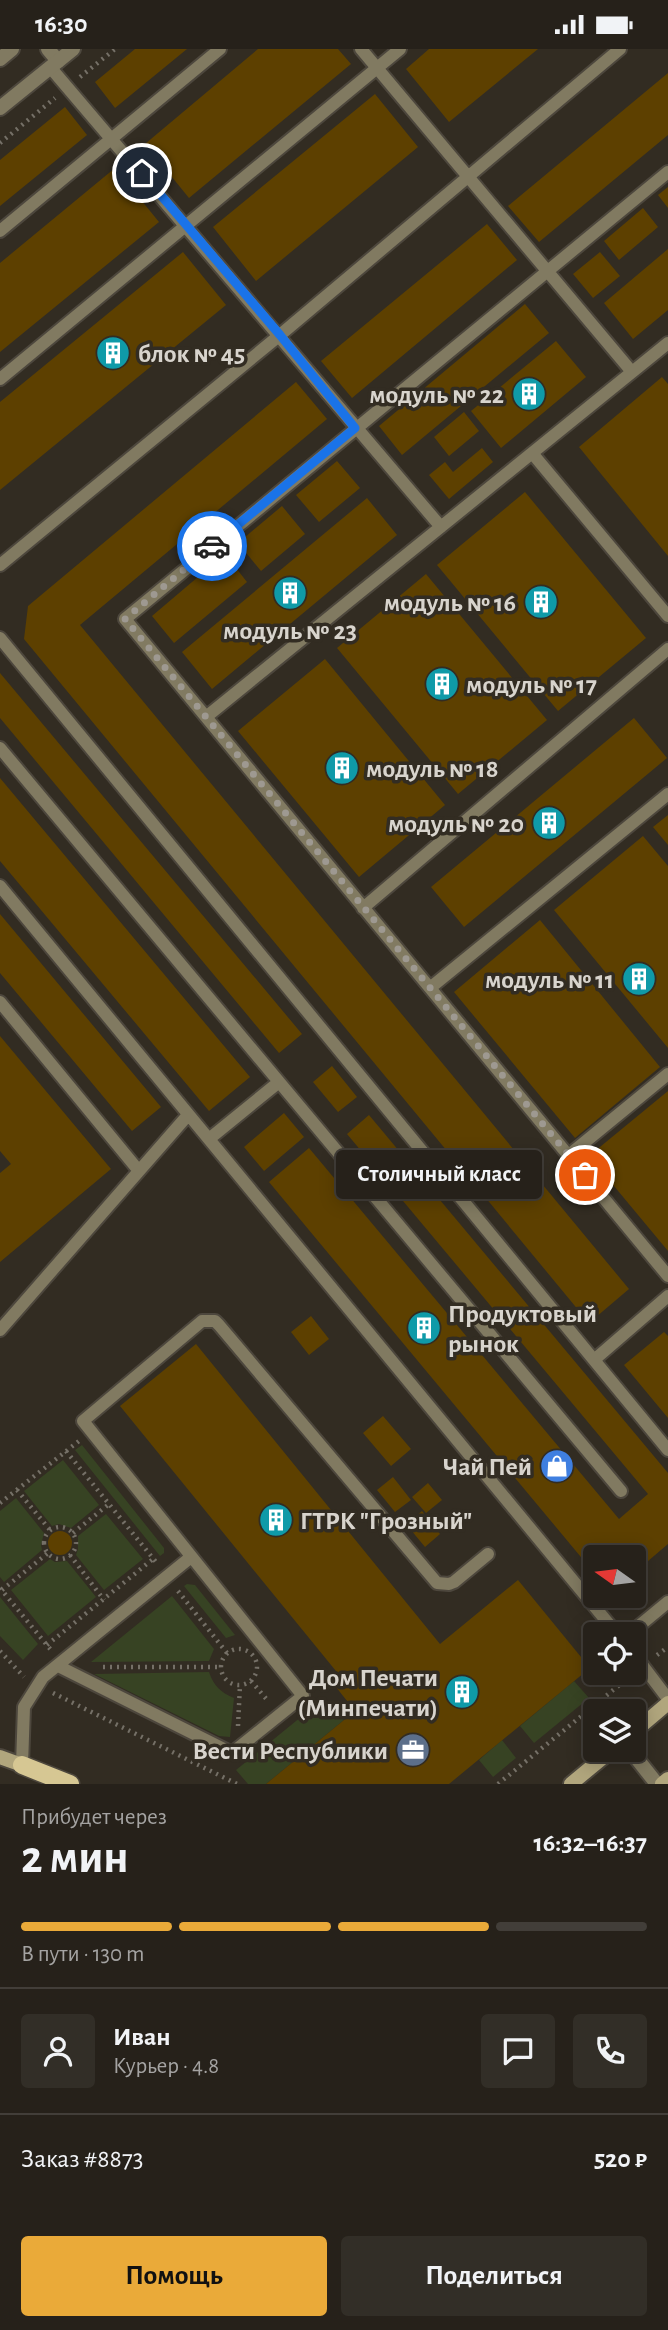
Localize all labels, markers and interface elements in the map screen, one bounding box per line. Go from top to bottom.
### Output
text: 16:30 [35,11,88,37]
pin [112,143,172,203]
icon: home [123,154,161,192]
building icon: блок № 45 [94,334,132,372]
place label: блок № 45 [138,341,245,367]
building icon: модуль № 22 [510,375,548,413]
place label: модуль № 22 [369,382,504,408]
courier [177,511,247,581]
icon: car [193,527,231,565]
building icon: модуль № 23 [271,574,309,612]
building icon: модуль № 16 [522,583,560,621]
place label: модуль № 16 [384,590,516,616]
place label: модуль № 23 [223,618,357,644]
building icon: модуль № 17 [423,665,461,703]
place label: модуль № 17 [466,672,597,698]
building icon: модуль № 18 [323,749,361,787]
place label: модуль № 18 [366,756,499,782]
building icon: модуль № 20 [530,804,568,842]
place label: модуль № 20 [388,811,524,837]
building icon: модуль № 11 [620,960,658,998]
place label: модуль № 11 [485,967,614,993]
pin [555,1145,615,1205]
callout: Столичный класс [336,1151,543,1199]
icon: bag [566,1156,604,1194]
text: Столичный класс [357,1163,521,1186]
place label: Продуктовый рынок [448,1301,597,1357]
building icon: Продуктовый рынок [405,1309,443,1347]
shop icon: Чай Пей [538,1447,576,1485]
place label: Чай Пей [443,1454,532,1480]
building icon: ГТРК "Грозный" [257,1501,295,1539]
place label: ГТРК "Грозный" [300,1508,472,1534]
north arrow [583,1545,646,1608]
map controls [583,1545,646,1762]
button: locate [583,1622,646,1685]
place label: Дом Печати (Минпечати) [297,1665,438,1721]
building icon: Дом Печати (Минпечати) [443,1673,481,1711]
button: layers [583,1699,646,1762]
office icon: Вести Республики [394,1731,432,1769]
place label: Вести Республики [193,1738,388,1764]
text: Прибудет через [21,1806,167,1829]
text: 16:32–16:37 [533,1830,647,1856]
text: 2 мин [21,1835,129,1881]
text: В пути · 130 m [21,1943,144,1966]
button: person [21,2014,95,2088]
button: chat [481,2014,555,2088]
button: phone [573,2014,647,2088]
text: Иван [113,2024,171,2050]
text: Курьер · 4.8 [113,2055,219,2078]
text: Заказ #8873 [21,2146,144,2172]
text: 520 ₽ [594,2146,647,2172]
button: Помощь [21,2236,327,2316]
button: Поделиться [341,2236,647,2316]

